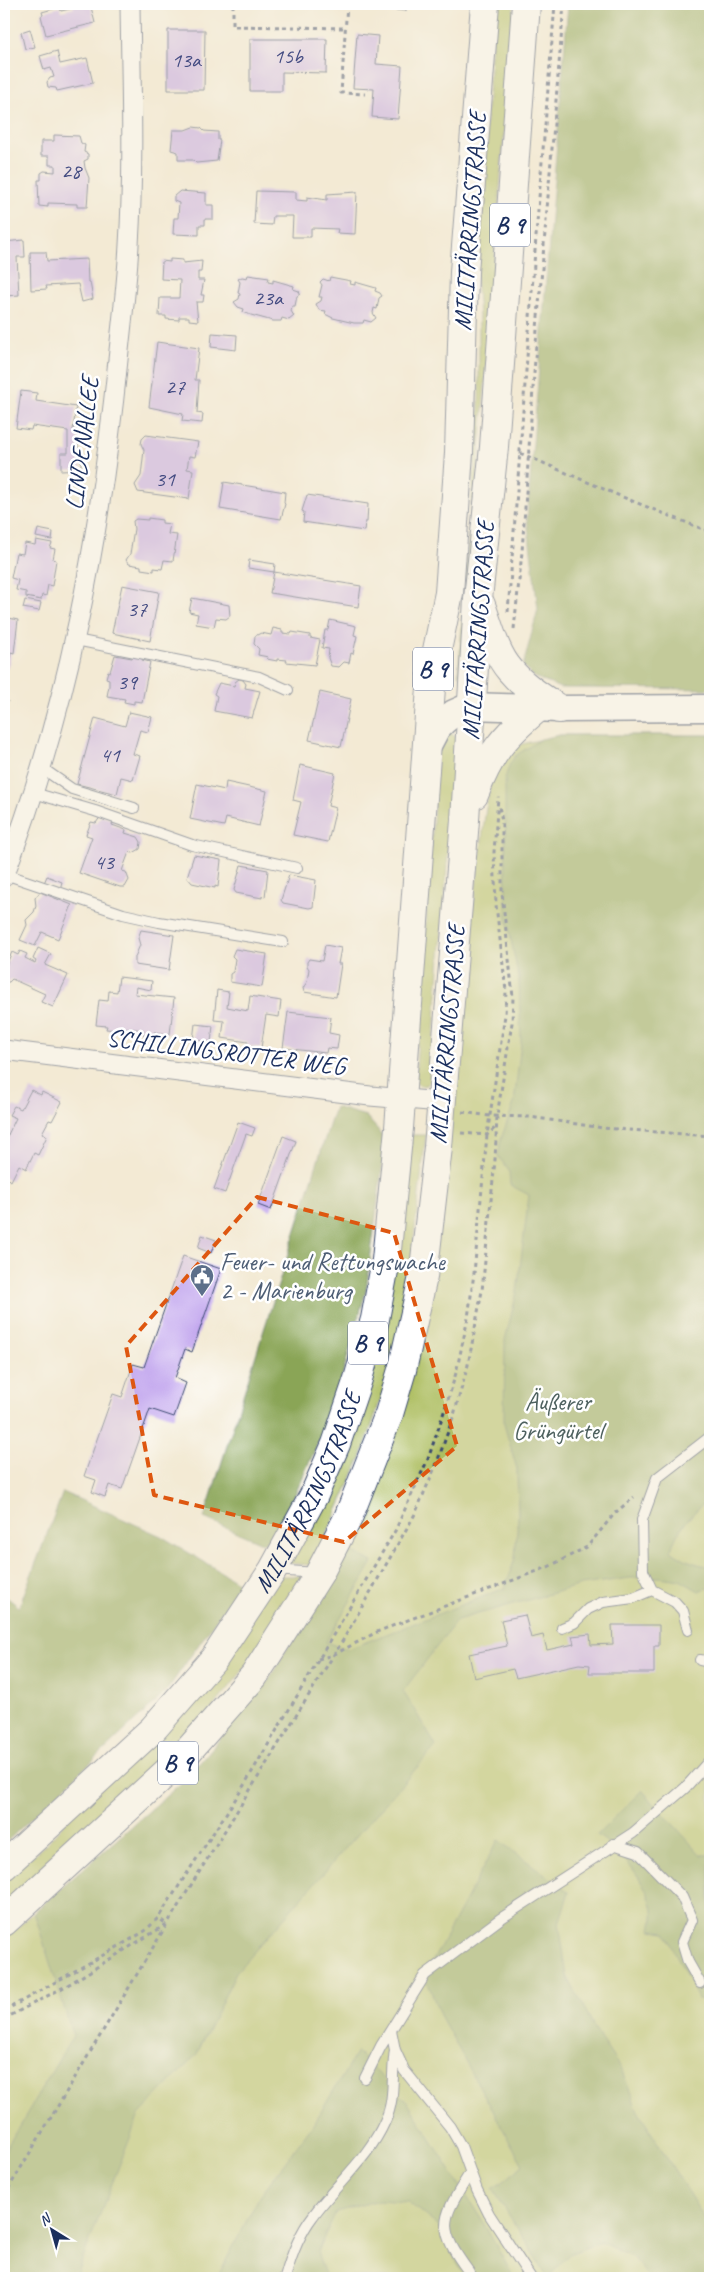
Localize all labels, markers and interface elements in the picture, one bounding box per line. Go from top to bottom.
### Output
house number: 15b [273,42,304,70]
house number: 13a [171,46,202,74]
street label: MILITÄRRINGSTRASSE [446,107,494,332]
house number: 28 [61,157,83,185]
road number: B 9 [490,204,530,246]
house number: 23a [253,284,284,312]
street label: LINDENALLEE [58,371,106,512]
house number: 27 [165,373,186,401]
house number: 31 [155,465,176,493]
street label: MILITÄRRINGSTRASSE [454,516,502,741]
house number: 37 [127,595,148,623]
road number: B 9 [413,648,453,691]
house number: 39 [117,668,139,696]
house number: 41 [100,741,121,769]
house number: 43 [94,848,116,876]
street label: MILITÄRRINGSTRASSE [421,920,473,1145]
street label: SCHILLINGSROTTER WEG [105,1021,350,1083]
place label: Feuer- und Rettungswache 2 - Marienburg [220,1246,447,1307]
public building icon: Feuer- und Rettungswache 2 - Marienburg [189,1263,215,1297]
road number: B 9 [348,1322,388,1365]
street label: MILITÄRRINGSTRASSE [246,1384,370,1599]
park label: Äußerer Grüngürtel [513,1386,607,1447]
road number: B 9 [158,1742,198,1785]
north arrow [28,2204,78,2254]
text: N [36,2209,55,2229]

